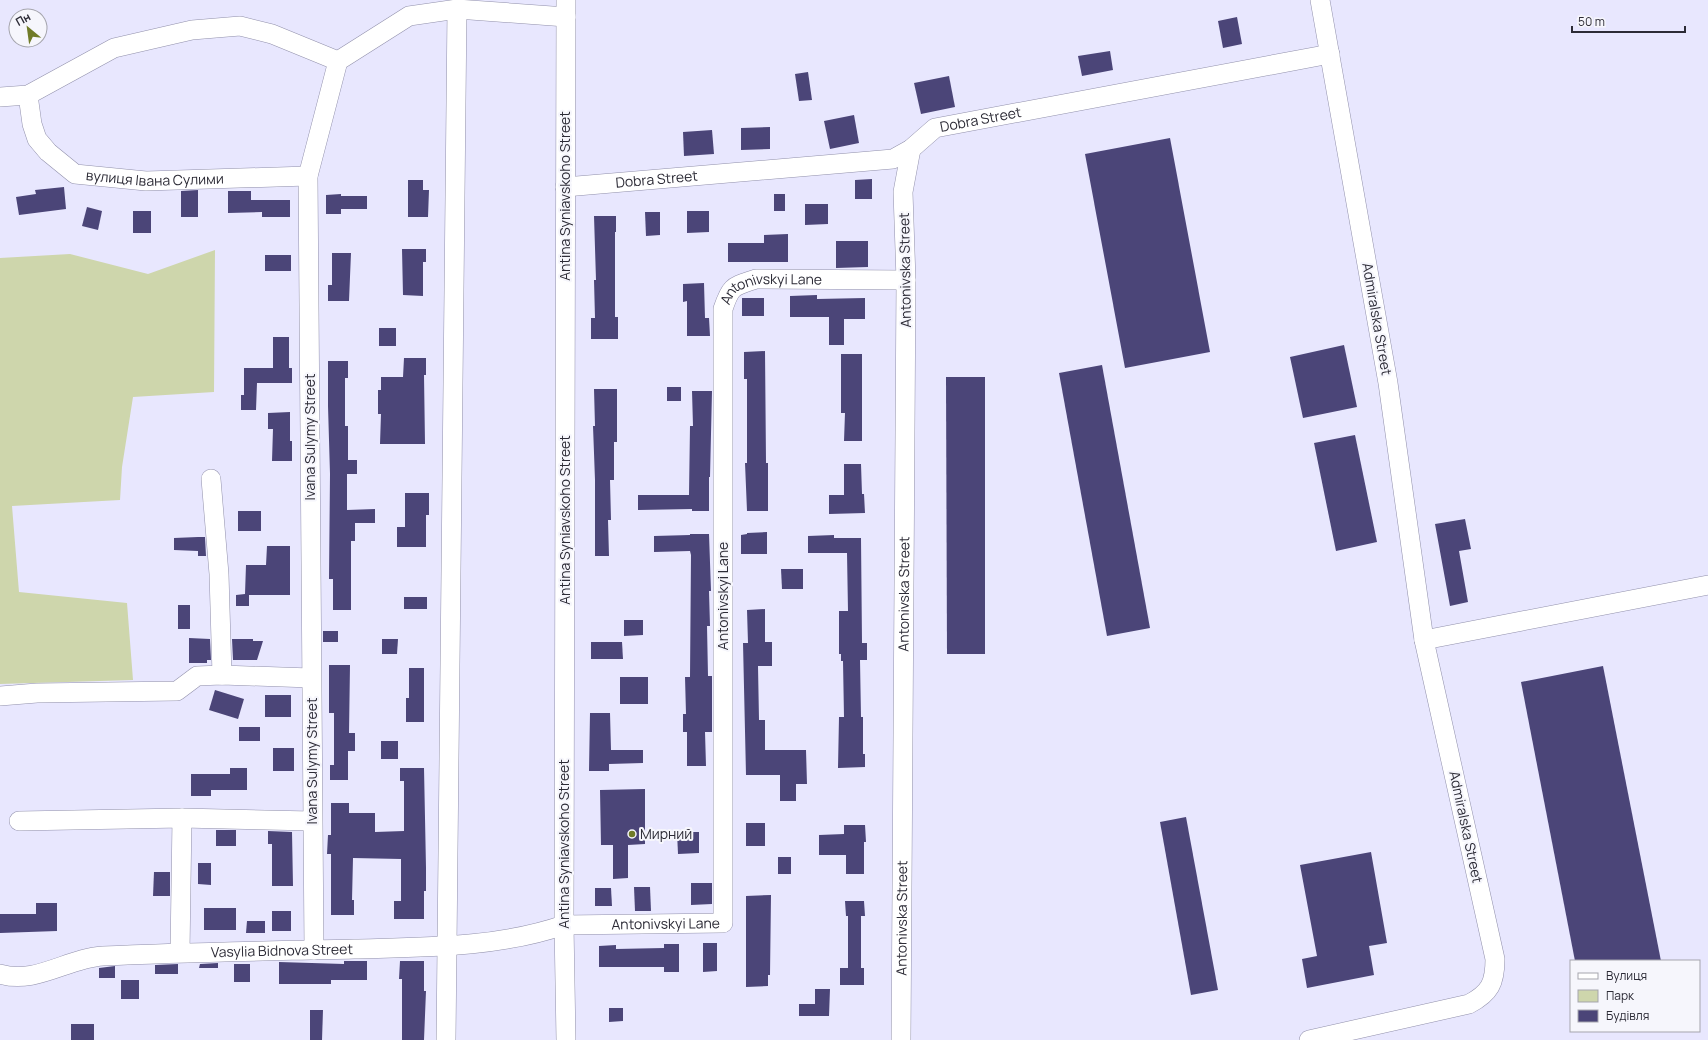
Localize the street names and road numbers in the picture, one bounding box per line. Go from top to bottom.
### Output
street label: Dobra Street [938,102,1023,136]
street label: Antina Syniavskoho Street [555,111,574,281]
street label: вулиця Івана Сулими [85,165,224,190]
street label: Dobra Street [615,166,699,192]
street label: Antonivska Street [894,212,915,328]
street label: Admiralska Street [1358,261,1397,377]
street label: Antonivskyi Lane [715,269,822,307]
street label: Ivana Sulymy Street [300,373,319,501]
street label: Antina Syniavskoho Street [555,435,574,605]
street label: Antonivska Street [894,536,913,652]
street label: Antonivskyi Lane [713,542,732,650]
street label: Ivana Sulymy Street [302,697,321,825]
street label: Antina Syniavskoho Street [554,759,573,929]
street label: Admiralska Street [1445,769,1488,885]
street label: Antonivska Street [891,860,911,976]
street label: Antonivskyi Lane [611,913,720,933]
street label: Vasylia Bidnova Street [211,939,354,961]

